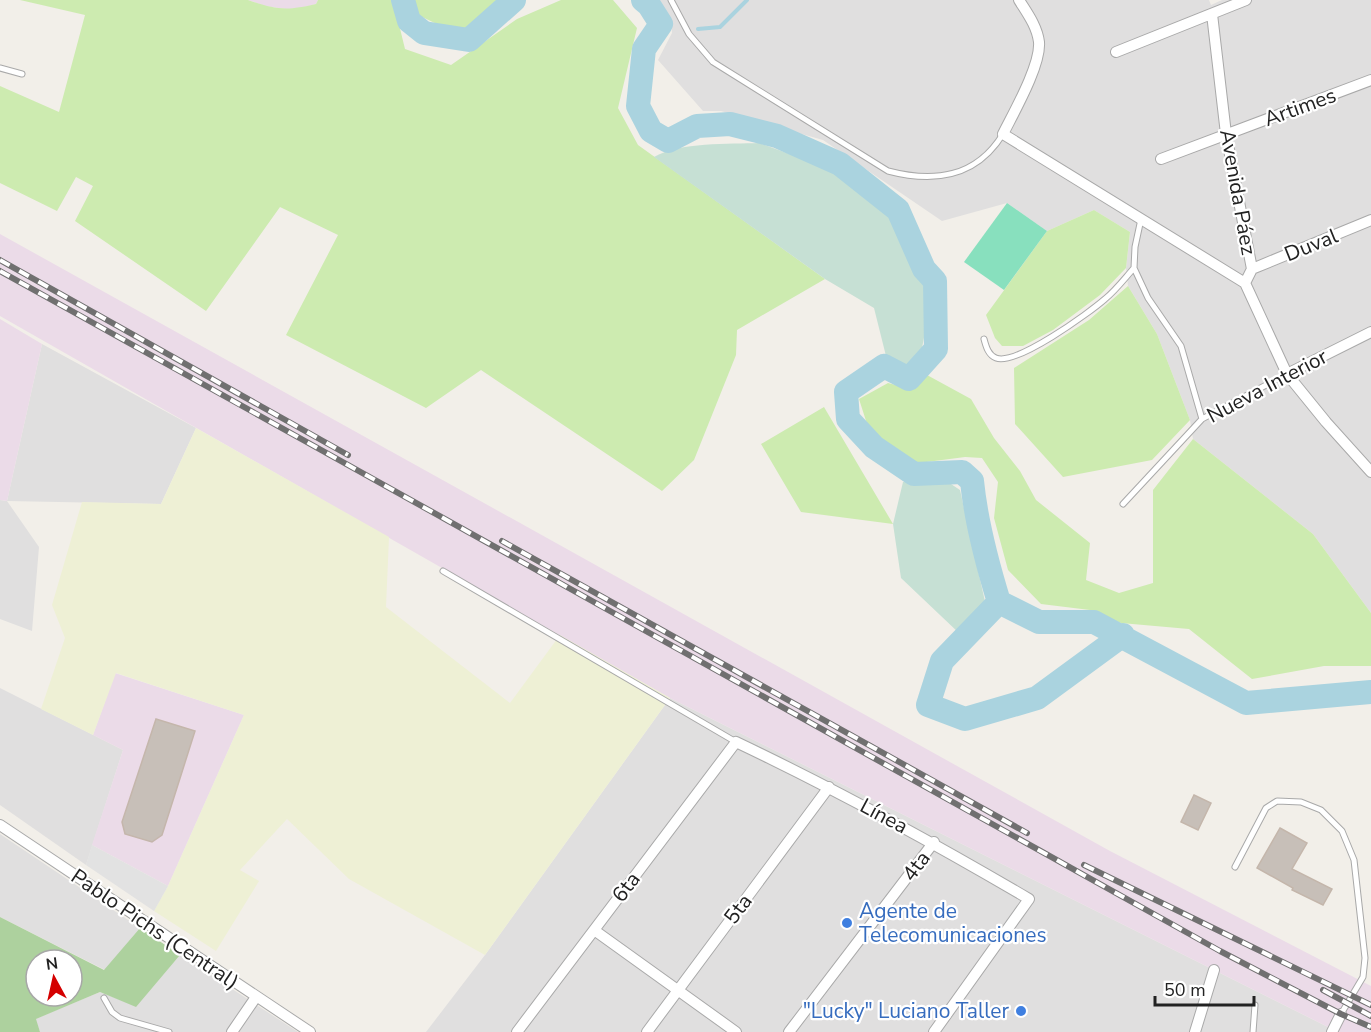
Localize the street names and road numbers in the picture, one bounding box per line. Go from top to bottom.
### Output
street label: Artimes [1260,81,1340,133]
street label: Avenida Páez [1213,127,1263,257]
street label: Duval [1280,221,1343,268]
street label: Nueva Interior [1202,342,1333,430]
street label: Línea [855,792,913,840]
street label: 4ta [895,845,937,887]
street label: Pablo Pichs (Central) [65,862,245,996]
street label: 6ta [605,866,647,908]
street label: 5ta [717,888,759,930]

